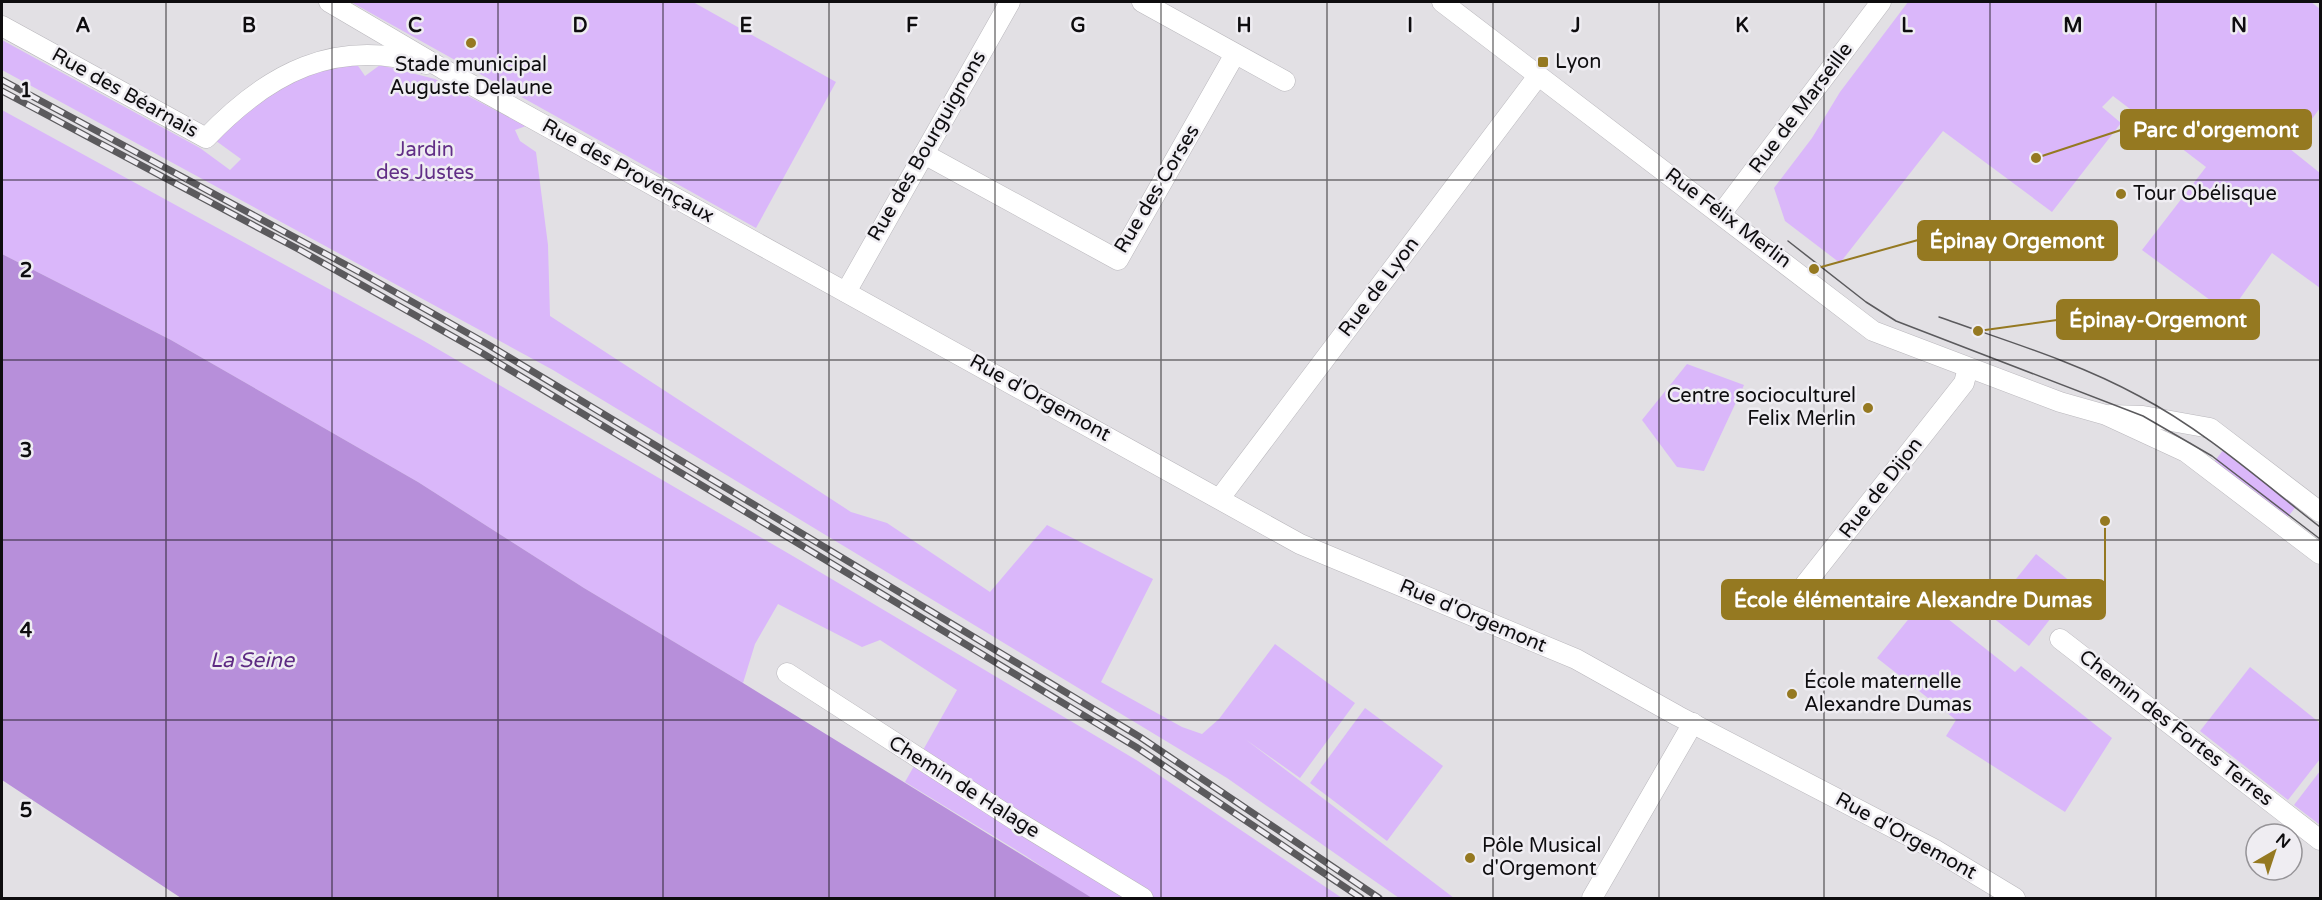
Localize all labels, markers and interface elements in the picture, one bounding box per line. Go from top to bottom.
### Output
text: A [76,14,91,38]
text: B [242,14,256,38]
text: C [408,14,422,38]
text: D [572,14,588,38]
text: E [740,14,753,38]
text: F [906,14,918,38]
text: G [1070,14,1086,38]
text: H [1236,14,1252,38]
text: I [1407,14,1413,38]
text: J [1570,14,1581,38]
text: K [1735,14,1749,38]
text: L [1901,14,1913,38]
text: M [2063,14,2083,38]
text: N [2231,14,2247,38]
marker: Stade municipal Auguste Delaune [464,36,478,50]
street label: Rue de Marseille [1744,38,1858,178]
street label: Rue des Béarnais [48,43,202,143]
street label: Rue des Bourguignons [863,47,991,245]
place label: Lyon [1555,50,1601,74]
place label: Stade municipal Auguste Delaune [390,53,552,100]
marker: Lyon [1536,55,1550,69]
text: 1 [20,79,32,103]
callout: Parc d'orgemont [2121,110,2311,149]
street label: Rue des Provençaux [538,114,718,228]
text: Parc d'orgemont [2133,118,2299,143]
street label: Rue des Corses [1109,120,1205,258]
park label: Jardin des Justes [376,138,474,185]
street label: Rue Félix Merlin [1660,163,1796,273]
place label: Tour Obélisque [2133,182,2277,206]
marker: Tour Obélisque [2114,187,2128,201]
callout: Épinay Orgemont [1918,221,2117,260]
text: Épinay Orgemont [1929,228,2105,254]
street label: Rue de Lyon [1334,232,1424,342]
text: 2 [20,259,32,283]
callout: Épinay-Orgemont [2057,300,2259,339]
text: Épinay-Orgemont [2069,307,2247,333]
street label: Rue d'Orgemont [965,349,1115,447]
place label: Centre socioculturel Felix Merlin [1667,384,1856,431]
marker: Centre socioculturel Felix Merlin [1861,401,1875,415]
street label: Rue de Dijon [1834,433,1928,543]
text: 3 [20,439,32,463]
street label: Rue d'Orgemont [1396,574,1550,658]
callout: École élémentaire Alexandre Dumas [1722,580,2105,619]
text: École élémentaire Alexandre Dumas [1734,587,2092,613]
text: 4 [20,619,33,643]
street label: Chemin des Fortes Terres [2074,645,2278,811]
water label: La Seine [210,648,295,673]
place label: École maternelle Alexandre Dumas [1804,669,1972,717]
marker: École maternelle Alexandre Dumas [1785,687,1799,701]
street label: Chemin de Halage [884,731,1044,843]
street label: Rue d'Orgemont [1831,787,1981,885]
text: 5 [20,799,32,823]
north arrow [2244,822,2304,882]
text: N [2272,829,2294,853]
place label: Pôle Musical d'Orgemont [1482,834,1602,881]
marker: Pôle Musical d'Orgemont [1463,851,1477,865]

